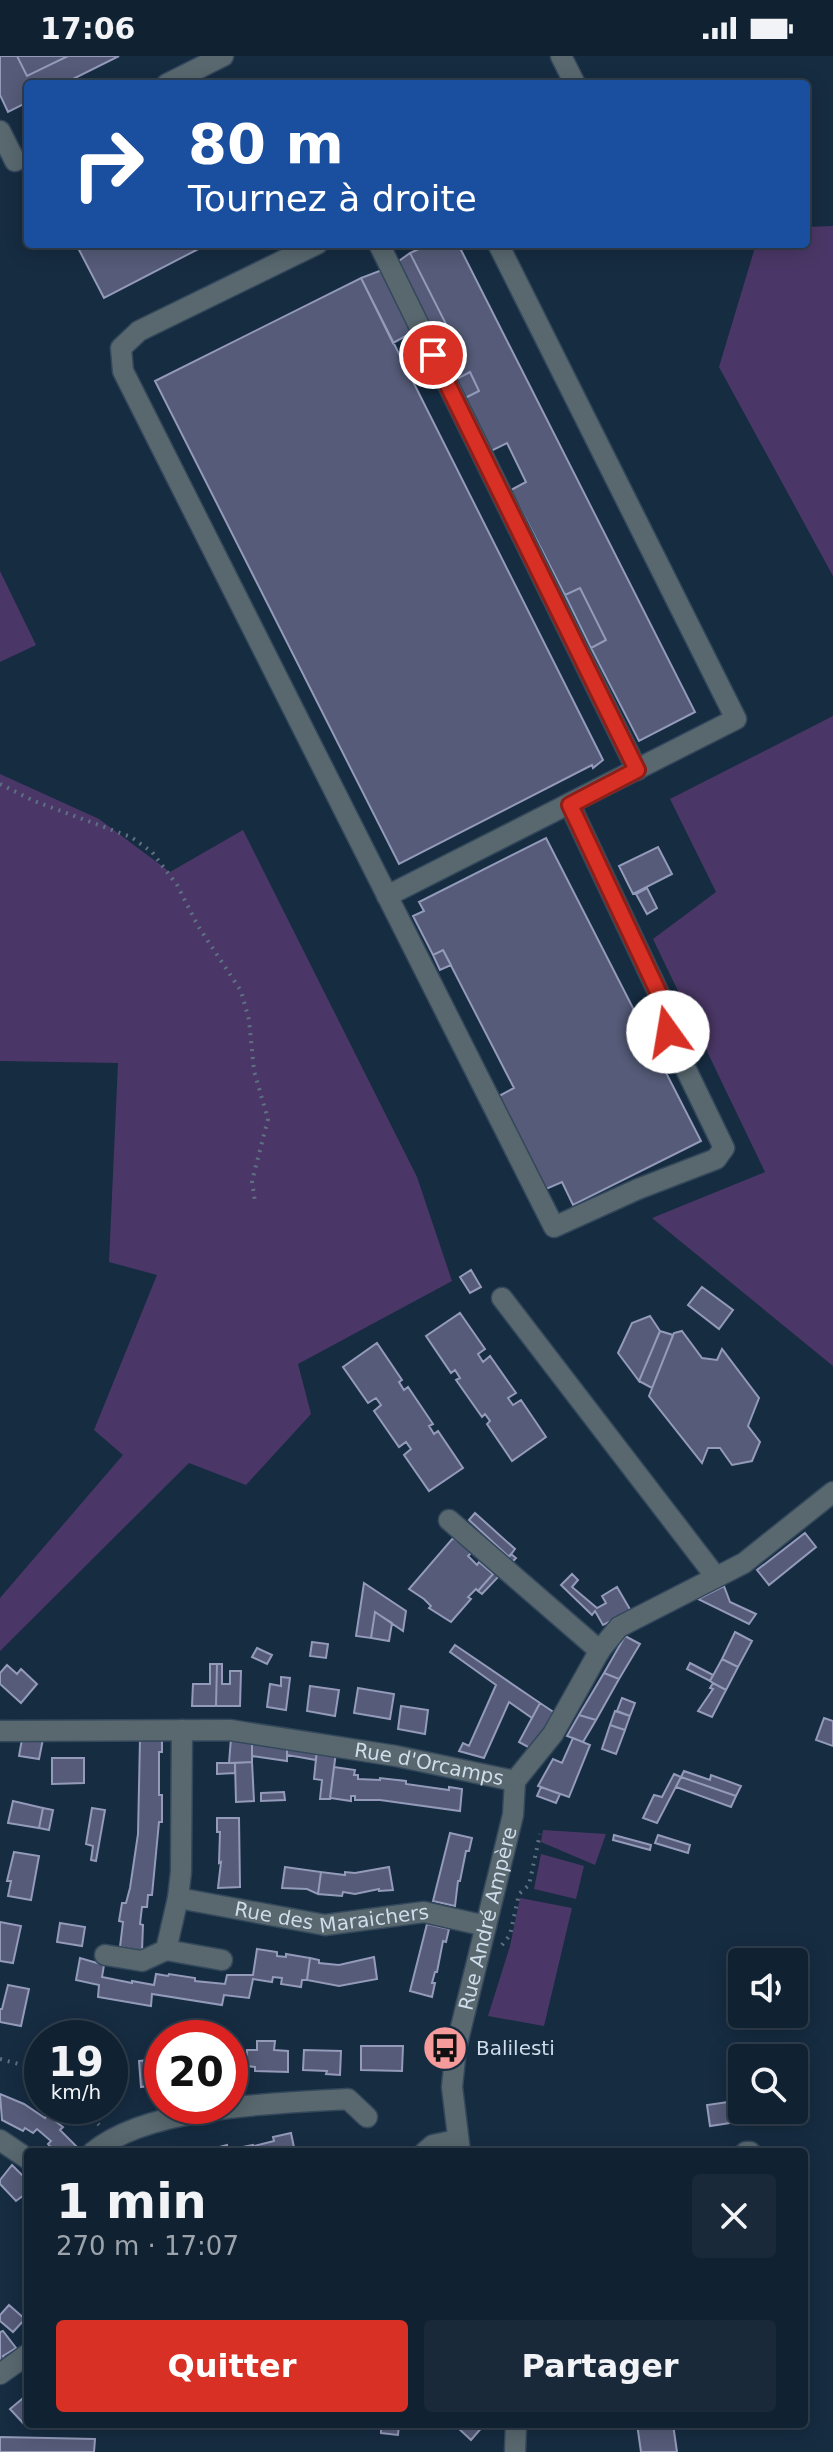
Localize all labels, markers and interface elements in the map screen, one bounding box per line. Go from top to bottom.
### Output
text: 17:06 [40,11,136,46]
text: 80 m [188,111,344,176]
icon: right [56,112,160,216]
text: Tournez à droite [188,178,477,219]
pin [399,321,467,389]
icon: arrive [411,333,455,377]
position arrow [626,990,710,1074]
street label: Rue d'Orcamps [353,1738,506,1790]
street label: Rue André Ampère [454,1824,522,2013]
street label: Rue des Maraichers [233,1897,430,1938]
map controls [728,1948,808,2124]
button: sound [728,1948,808,2028]
speed limit sign: 20 [144,2020,248,2124]
bus stop icon: Balilesti [421,2024,469,2072]
place label: Balilesti [476,2036,555,2060]
text: 19 [48,2039,104,2085]
button: search [728,2044,808,2124]
text: km/h [51,2080,101,2104]
text: 1 min [56,2173,207,2229]
button: close [692,2174,776,2258]
text: 270 m · 17:07 [56,2231,239,2261]
button: Quitter [56,2320,408,2412]
button: Partager [424,2320,776,2412]

